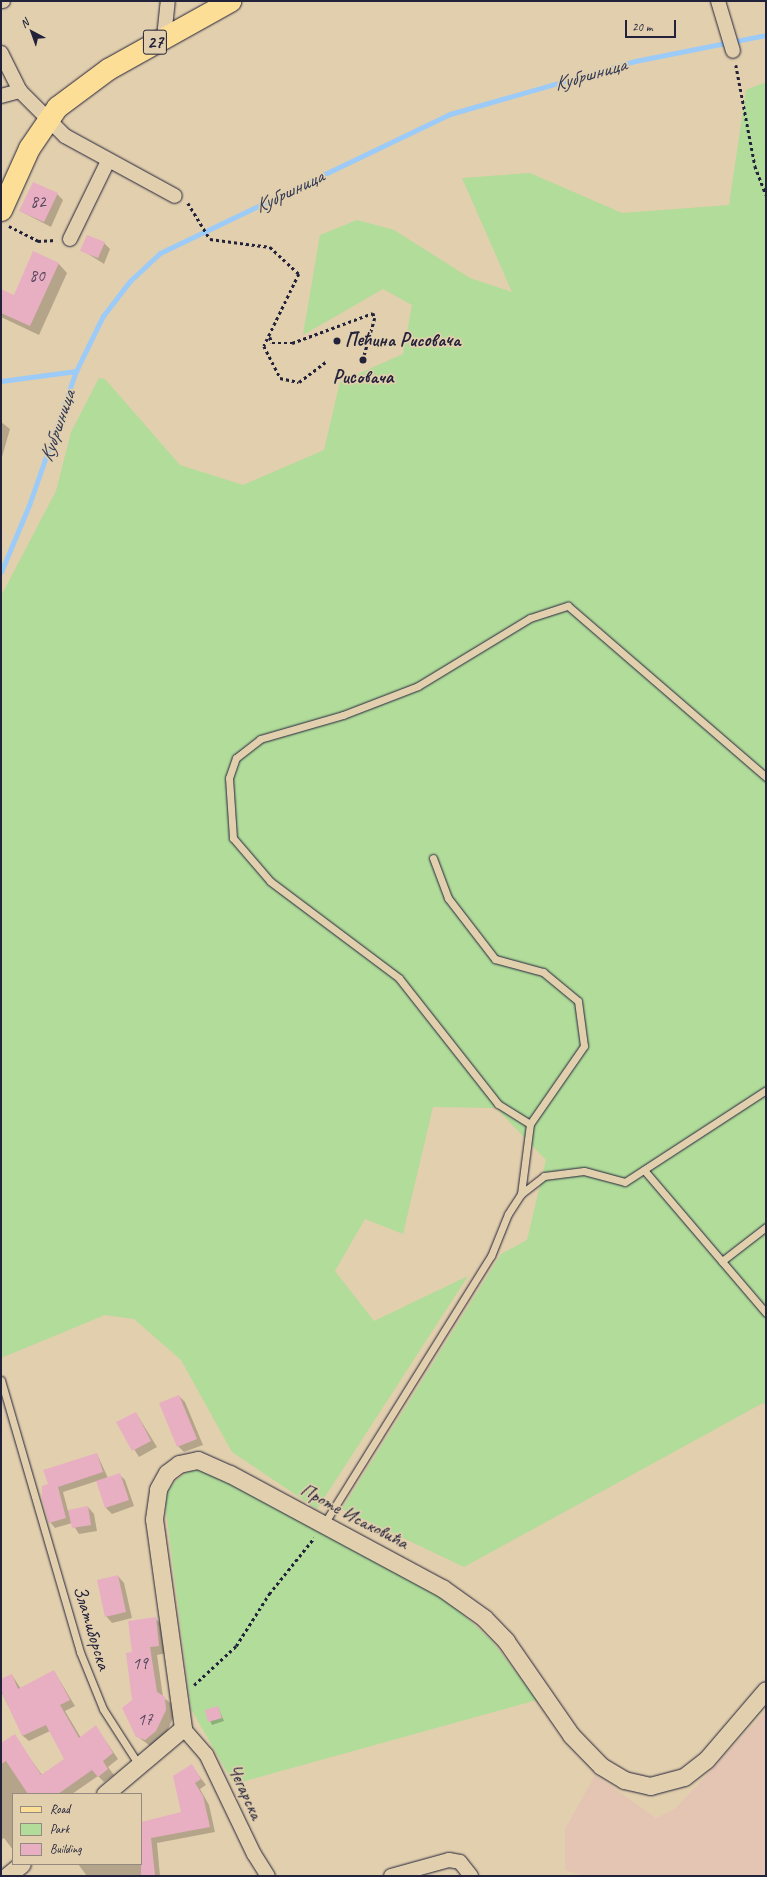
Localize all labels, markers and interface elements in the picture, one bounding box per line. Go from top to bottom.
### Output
north arrow [12,12,52,52]
scale bar [627,12,678,38]
text: N [17,15,31,30]
text: 20 m [632,19,652,35]
road number: 27 [142,26,168,58]
water label: Кубршница [551,52,629,96]
water label: Кубршница [251,164,327,218]
house number: 82 [30,192,46,212]
house number: 80 [29,266,45,286]
place label: Пећина Рисовача [345,330,460,352]
marker: Пећина Рисовача [332,336,342,346]
marker: Рисовача [358,355,368,365]
place label: Рисовача [333,367,393,389]
water label: Кубршница [34,387,80,465]
street label: Проте Исаковића [297,1479,411,1555]
street label: Златиборска [67,1583,115,1673]
house number: 19 [132,1654,148,1674]
house number: 17 [137,1710,153,1730]
street label: Чегарска [222,1761,268,1823]
legend [12,1793,142,1865]
text: Road [50,1801,70,1817]
text: Park [50,1821,69,1837]
text: Building [50,1841,82,1857]

